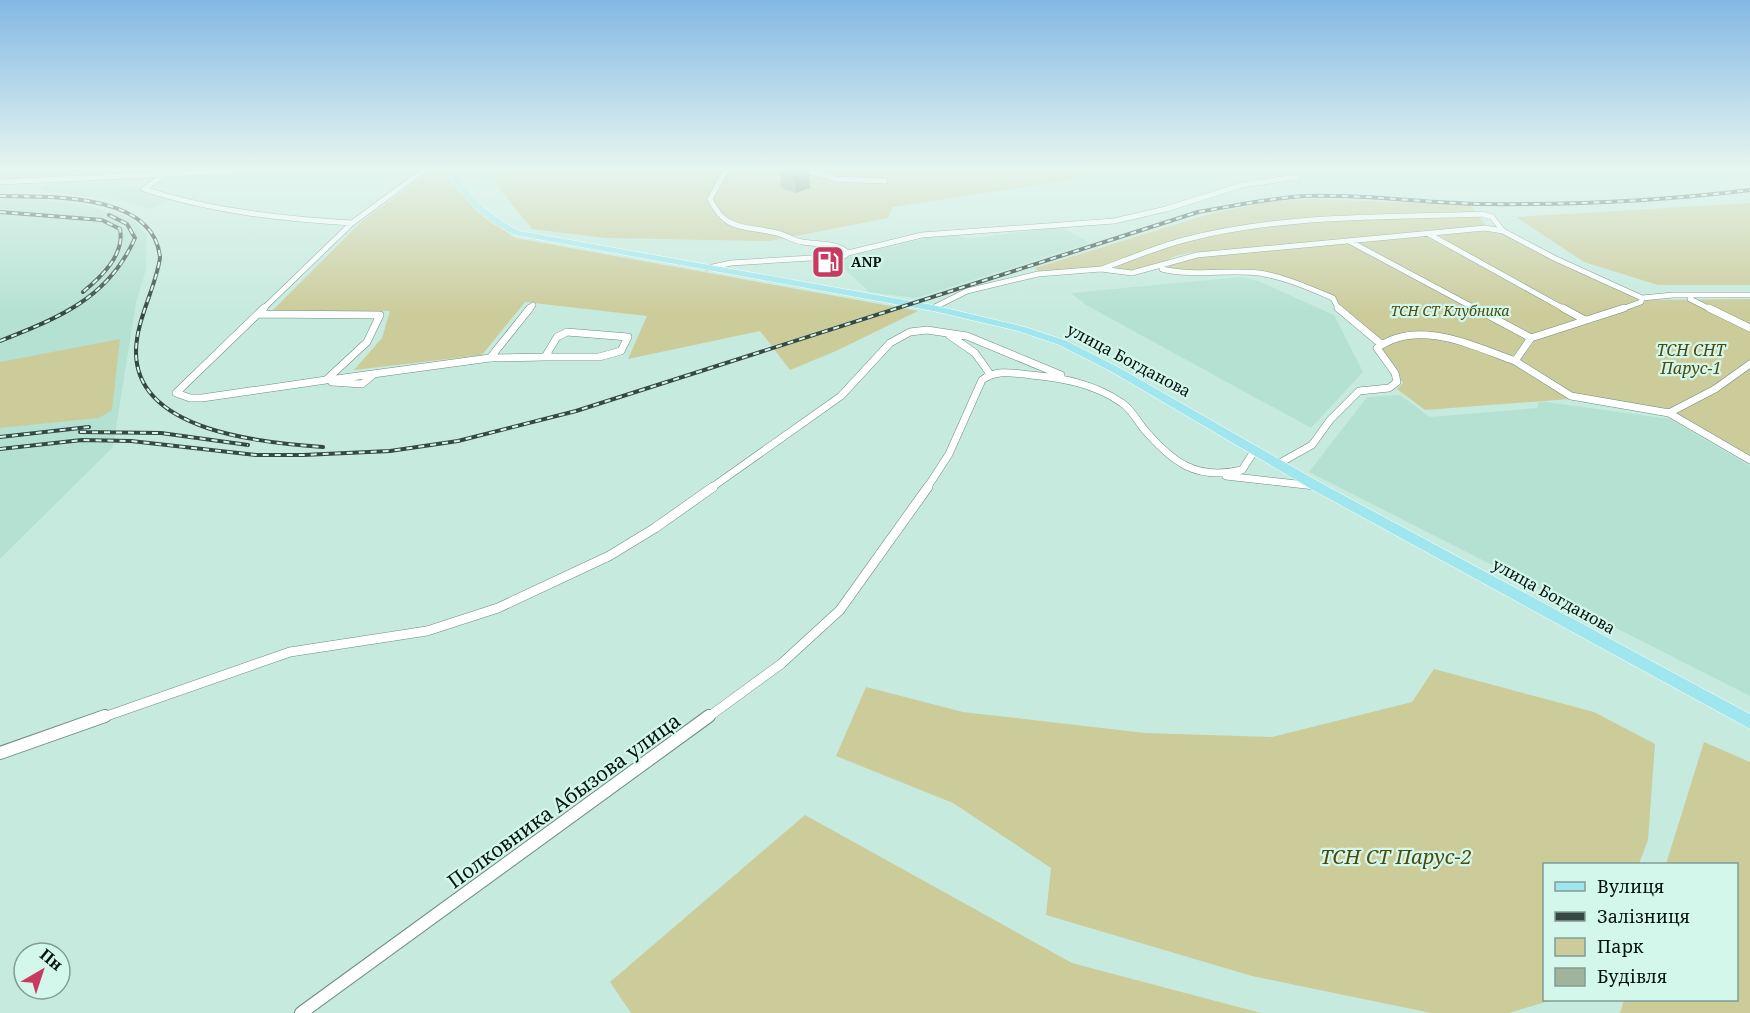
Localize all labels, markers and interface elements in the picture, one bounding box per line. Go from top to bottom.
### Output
fuel station icon: ANP [810,244,846,280]
place label: ANP [851,252,882,271]
park label: ТСН СТ Клубника [1390,301,1510,320]
street label: улица Богданова [1063,318,1195,402]
park label: ТСН СНТ Парус-1 [1657,339,1726,379]
street label: улица Богданова [1489,553,1619,639]
street label: Полковника Абызова улица [442,707,686,894]
park label: ТСН СТ Парус-2 [1320,843,1472,870]
legend [1543,863,1738,1001]
text: Вулиця [1597,874,1664,898]
text: Залізниця [1597,904,1690,928]
text: Парк [1597,934,1644,958]
north arrow [12,941,72,1001]
text: Пн [35,943,68,975]
text: Будівля [1597,964,1667,988]

